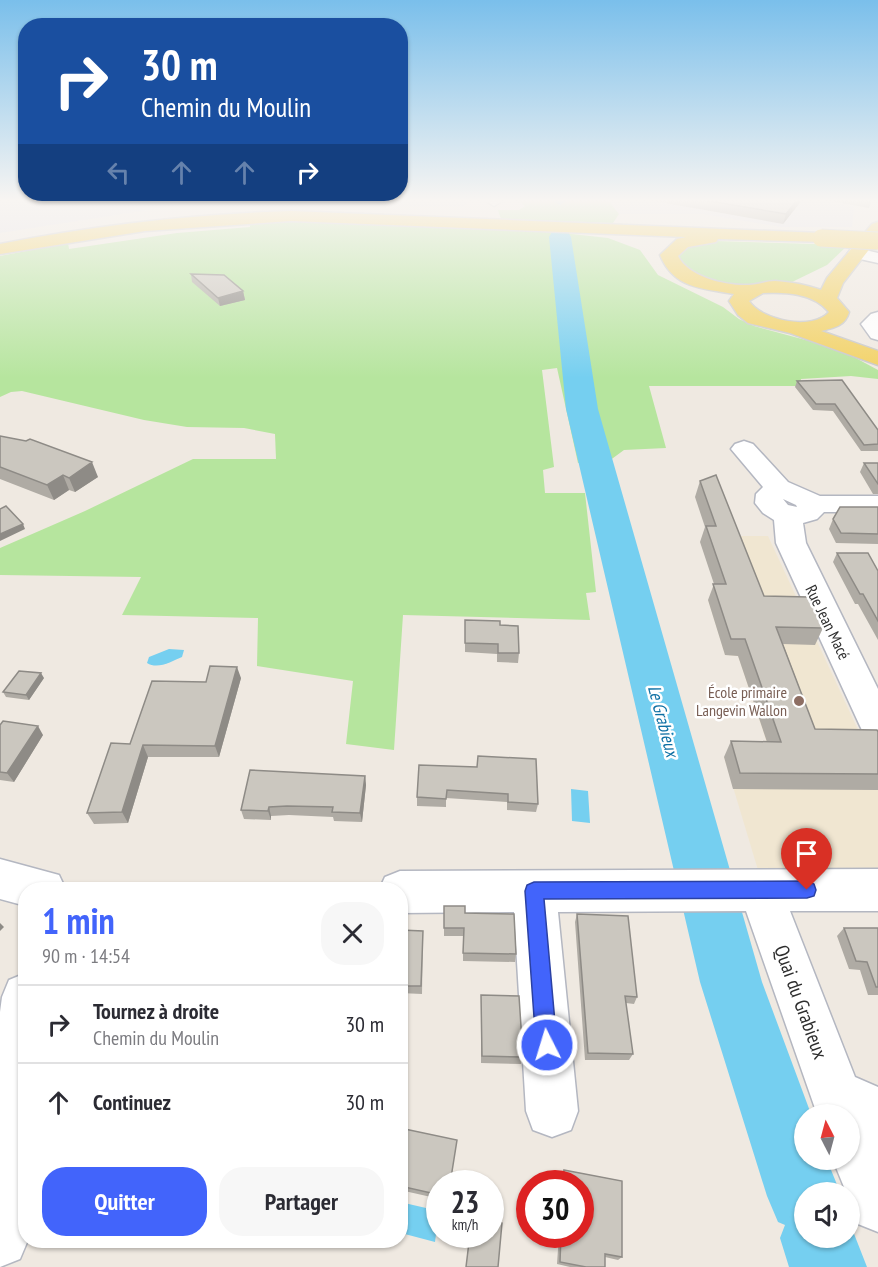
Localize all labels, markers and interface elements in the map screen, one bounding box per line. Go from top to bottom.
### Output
text: 30 m [141,37,218,92]
icon: right [42,42,120,120]
text: Chemin du Moulin [141,90,311,124]
icon: left [102,156,135,189]
icon: ahead [165,156,198,189]
icon: ahead [228,156,261,189]
icon: right [291,156,324,189]
street label: Rue Jean Macé [801,581,855,663]
water label: Le Grabieux [643,682,685,762]
place label: École primaire Langevin Wallon [696,682,787,720]
marker: École primaire Langevin Wallon [792,694,806,708]
pin [781,828,832,890]
icon: arrive [790,837,823,870]
text: 1 min [42,897,115,944]
button: close [321,902,384,965]
street label: Quai du Grabieux [768,941,834,1063]
text: 90 m · 14:54 [42,943,130,969]
text: Tournez à droite [93,997,219,1025]
icon: right [42,1008,75,1041]
text: 30 m [345,1010,384,1038]
position arrow [515,1013,579,1077]
text: Chemin du Moulin [93,1025,219,1051]
icon: ahead [42,1086,75,1119]
text: Continuez [93,1088,171,1116]
text: 30 m [345,1088,384,1116]
north arrow [794,1104,860,1170]
map controls [794,1104,860,1248]
button: Quitter [42,1167,207,1236]
button: Partager [219,1167,384,1236]
speed limit sign: 30 [516,1170,594,1248]
text: 23 [451,1182,479,1221]
button: sound [794,1182,860,1248]
text: km/h [452,1215,478,1234]

